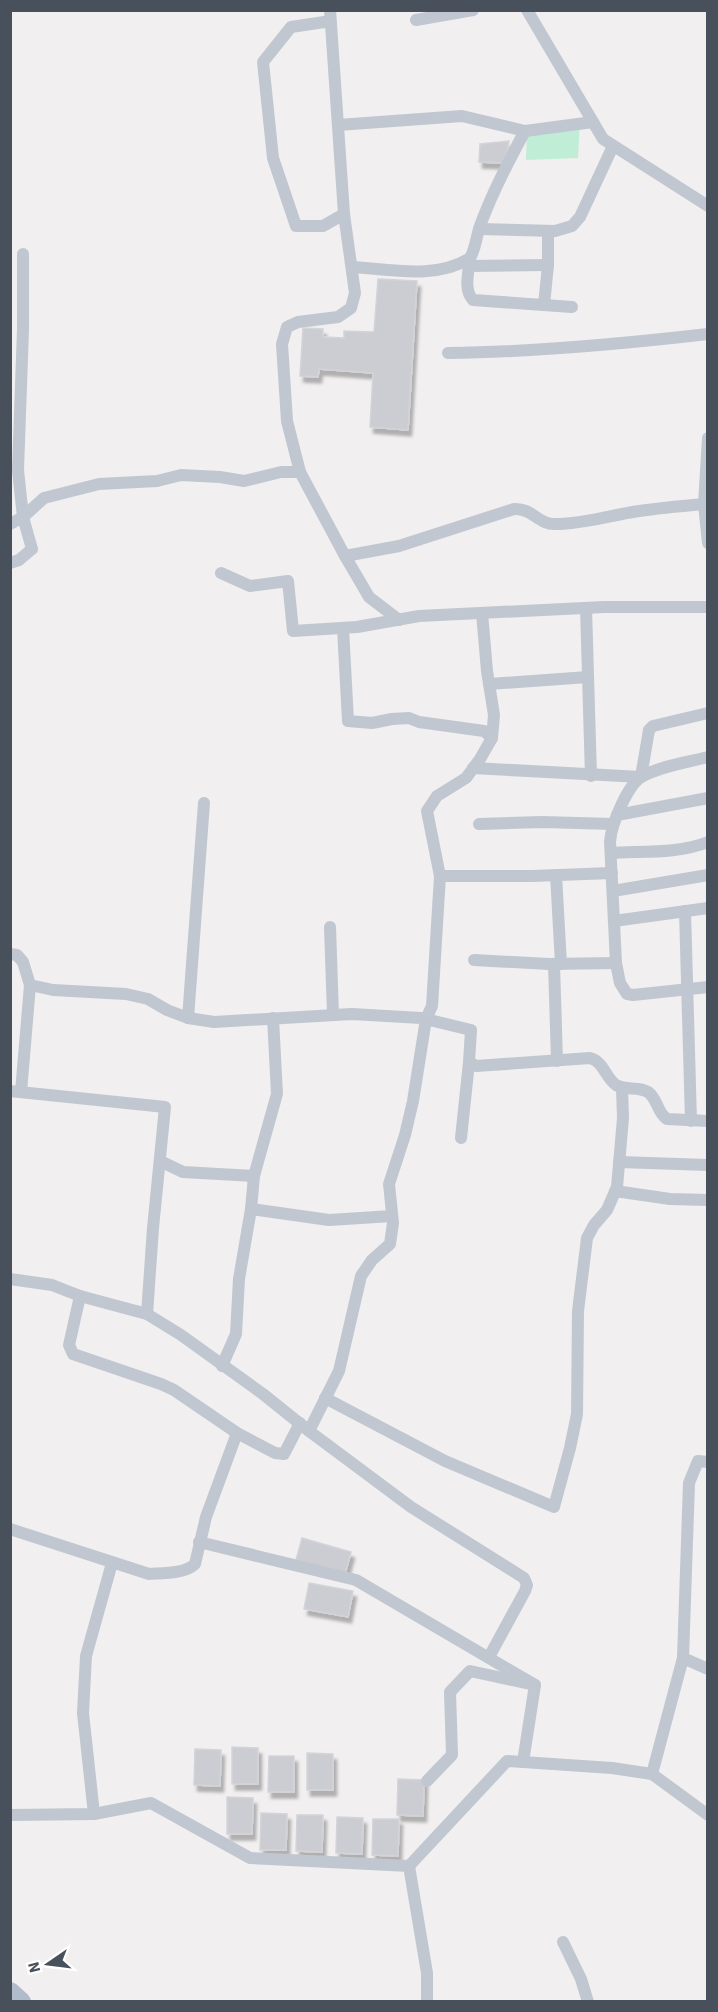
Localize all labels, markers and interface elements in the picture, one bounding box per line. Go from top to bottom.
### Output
north arrow [18,1934,78,1994]
text: N [22,1960,46,1975]

